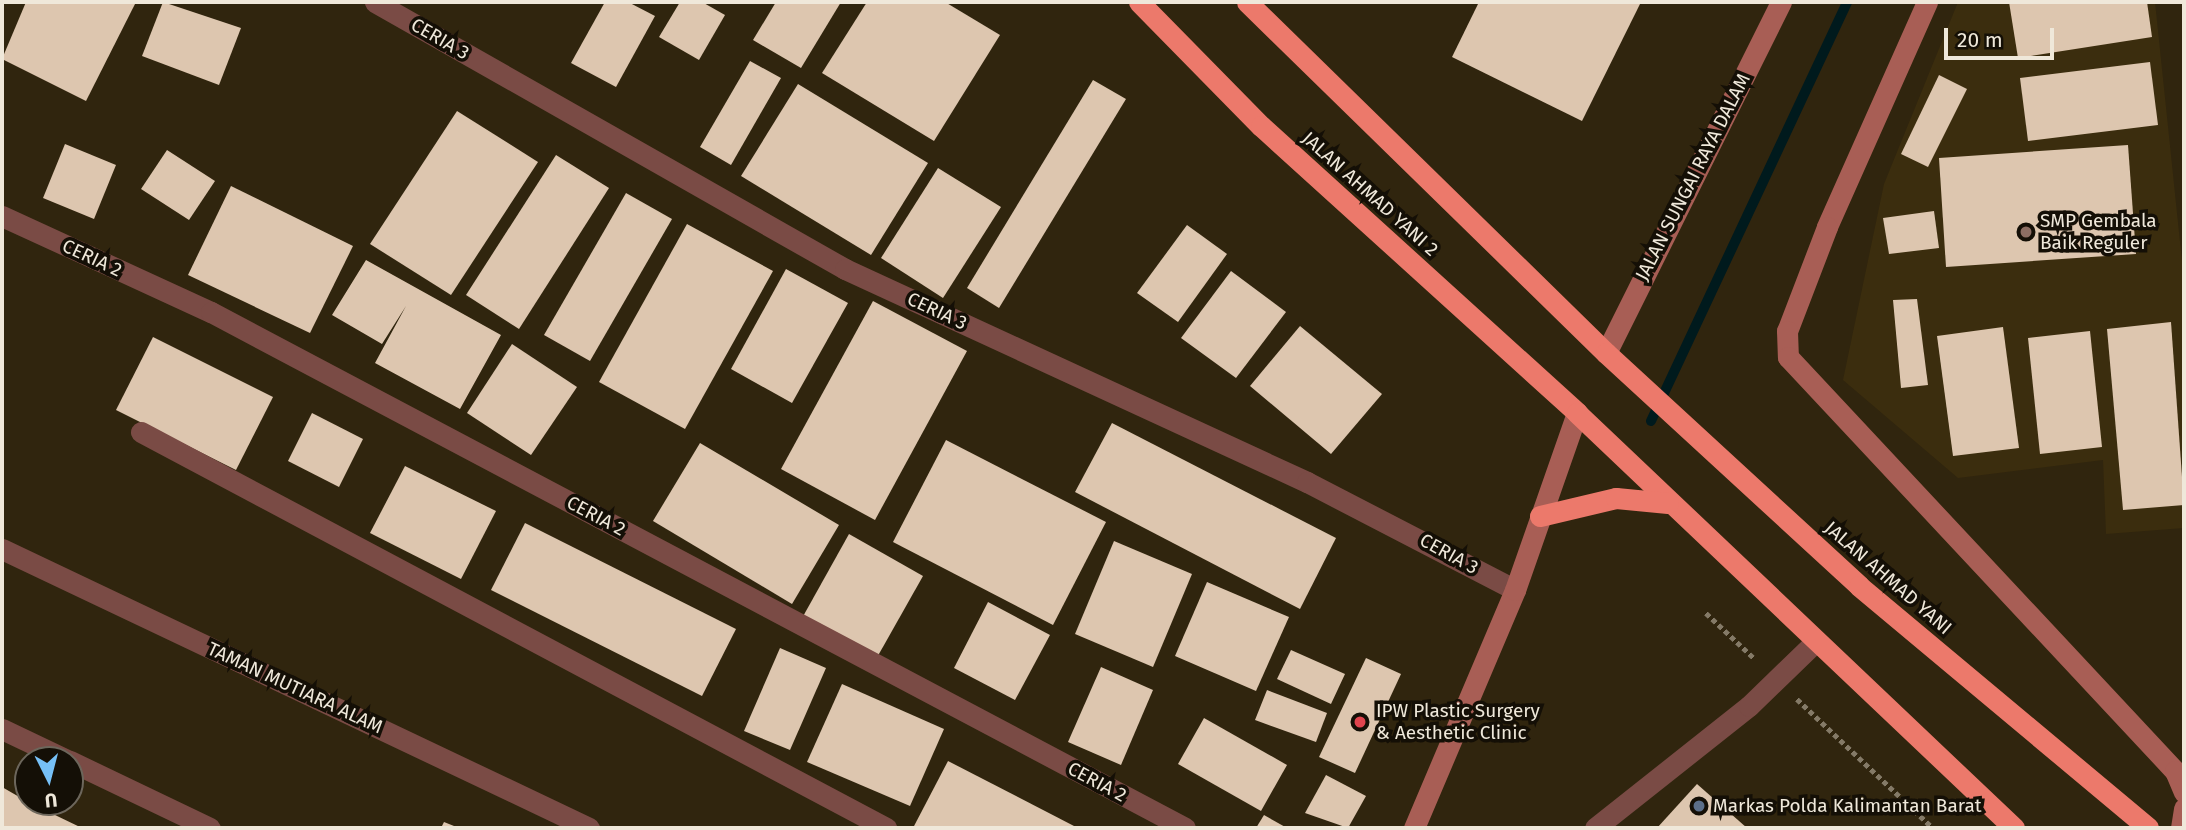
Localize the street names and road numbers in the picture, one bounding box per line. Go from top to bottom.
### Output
street label: CERIA 3 [407,13,473,65]
street label: JALAN SUNGAI RAYA DALAM [1631,70,1755,284]
street label: JALAN AHMAD YANI 2 [1297,127,1443,261]
street label: CERIA 2 [59,234,125,282]
street label: CERIA 3 [903,287,971,335]
street label: CERIA 2 [563,491,629,541]
street label: JALAN AHMAD YANI [1820,517,1956,639]
street label: CERIA 3 [1416,529,1482,579]
street label: TAMAN MUTIARA ALAM [204,637,386,739]
street label: CERIA 2 [1064,757,1130,807]

